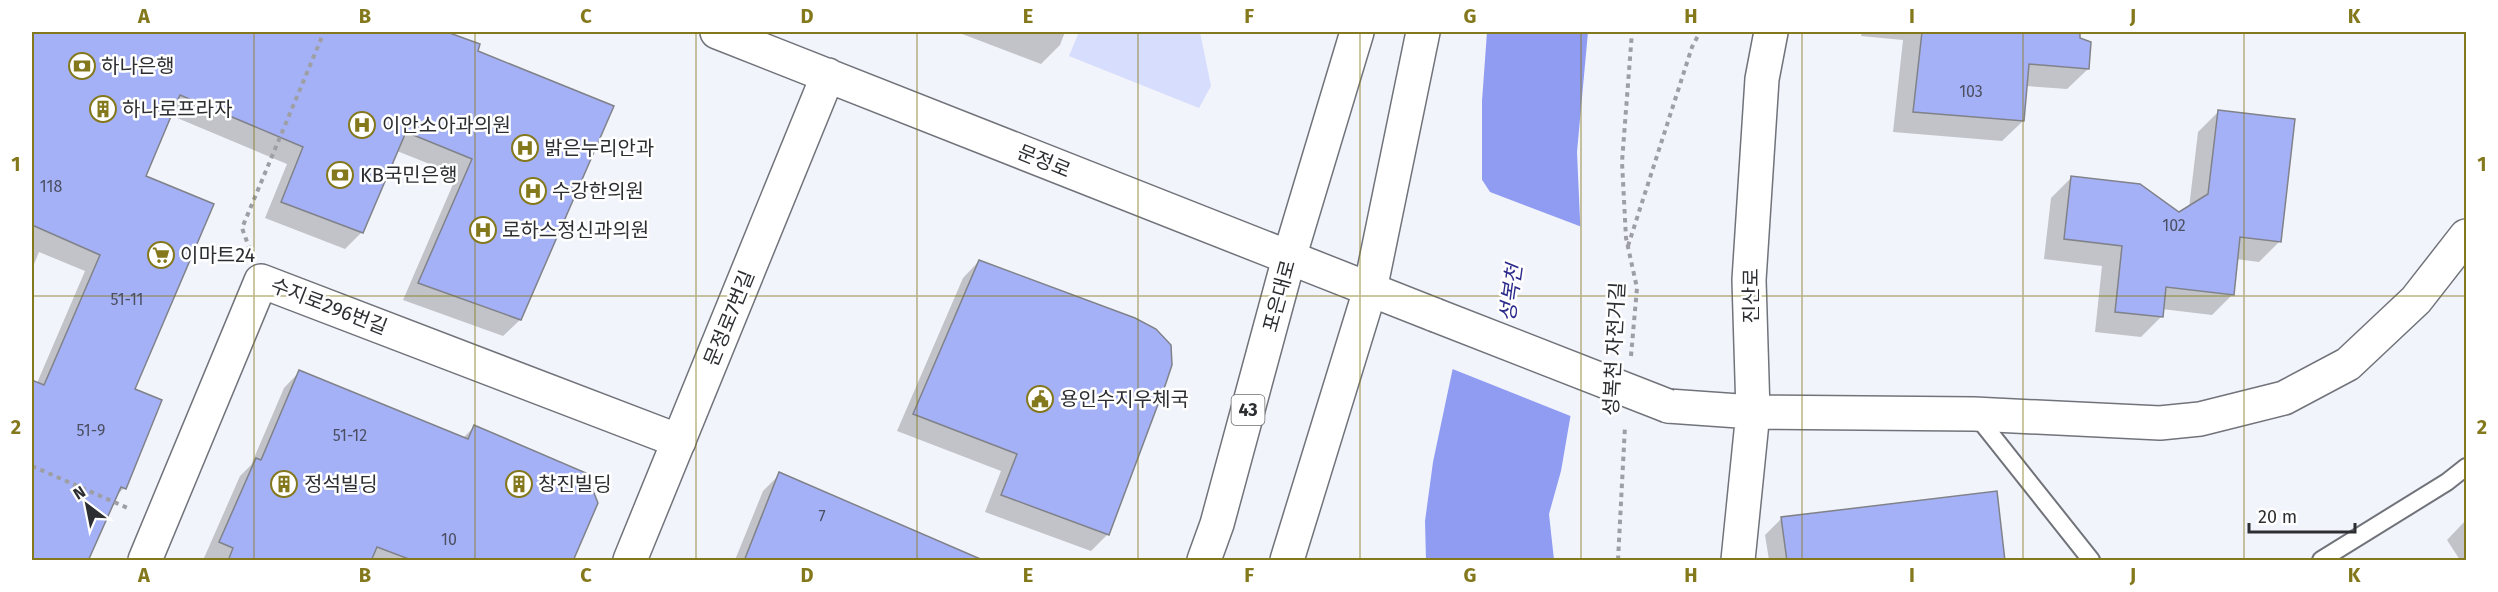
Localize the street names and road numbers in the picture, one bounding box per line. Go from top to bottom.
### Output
street label: 문정로 [1014,140,1074,182]
street label: 포은대로 [1258,257,1300,335]
street label: 문정로7번길 [699,267,759,369]
street label: 진산로 [1739,268,1763,324]
street label: 수지로296번길 [267,273,391,339]
street label: 성복천 자전거길 [1599,281,1629,417]
road number: 43 [1232,395,1264,425]

